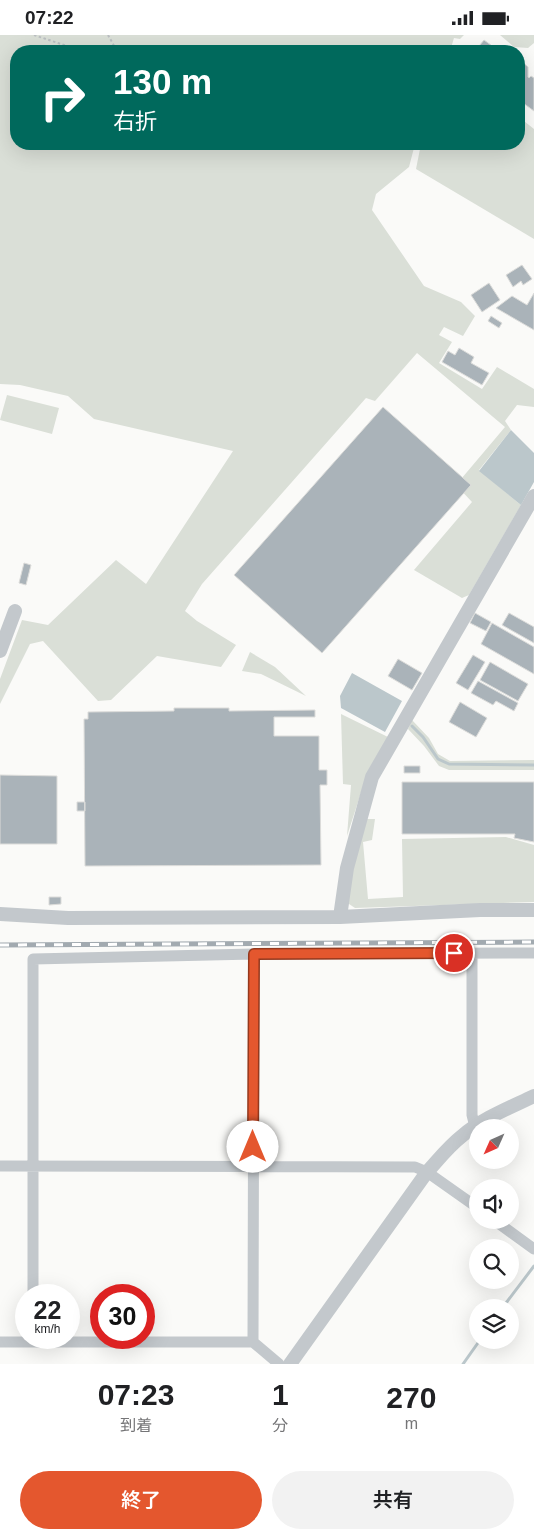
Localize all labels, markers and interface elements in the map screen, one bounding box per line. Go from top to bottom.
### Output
text: 07:22 [25,7,74,28]
text: 130 m [113,62,212,101]
icon: right [30,65,95,130]
text: 右折 [113,109,157,134]
pin [433,932,475,974]
icon: arrive [440,939,468,967]
north arrow [469,1119,519,1169]
map controls [469,1119,519,1349]
position arrow [226,1120,278,1172]
button: sound [469,1179,519,1229]
button: search [469,1239,519,1289]
speed limit sign: 30 [90,1284,155,1349]
text: 22 [34,1296,61,1324]
button: layers [469,1299,519,1349]
text: km/h [34,1322,61,1336]
text: 07:23 [98,1378,174,1411]
text: 1 [272,1378,289,1411]
text: 270 [386,1381,436,1414]
text: m [405,1415,418,1432]
text: 到着 [120,1417,152,1434]
text: 分 [272,1417,288,1434]
button: 終了 [20,1471,262,1529]
button: 共有 [272,1471,514,1529]

